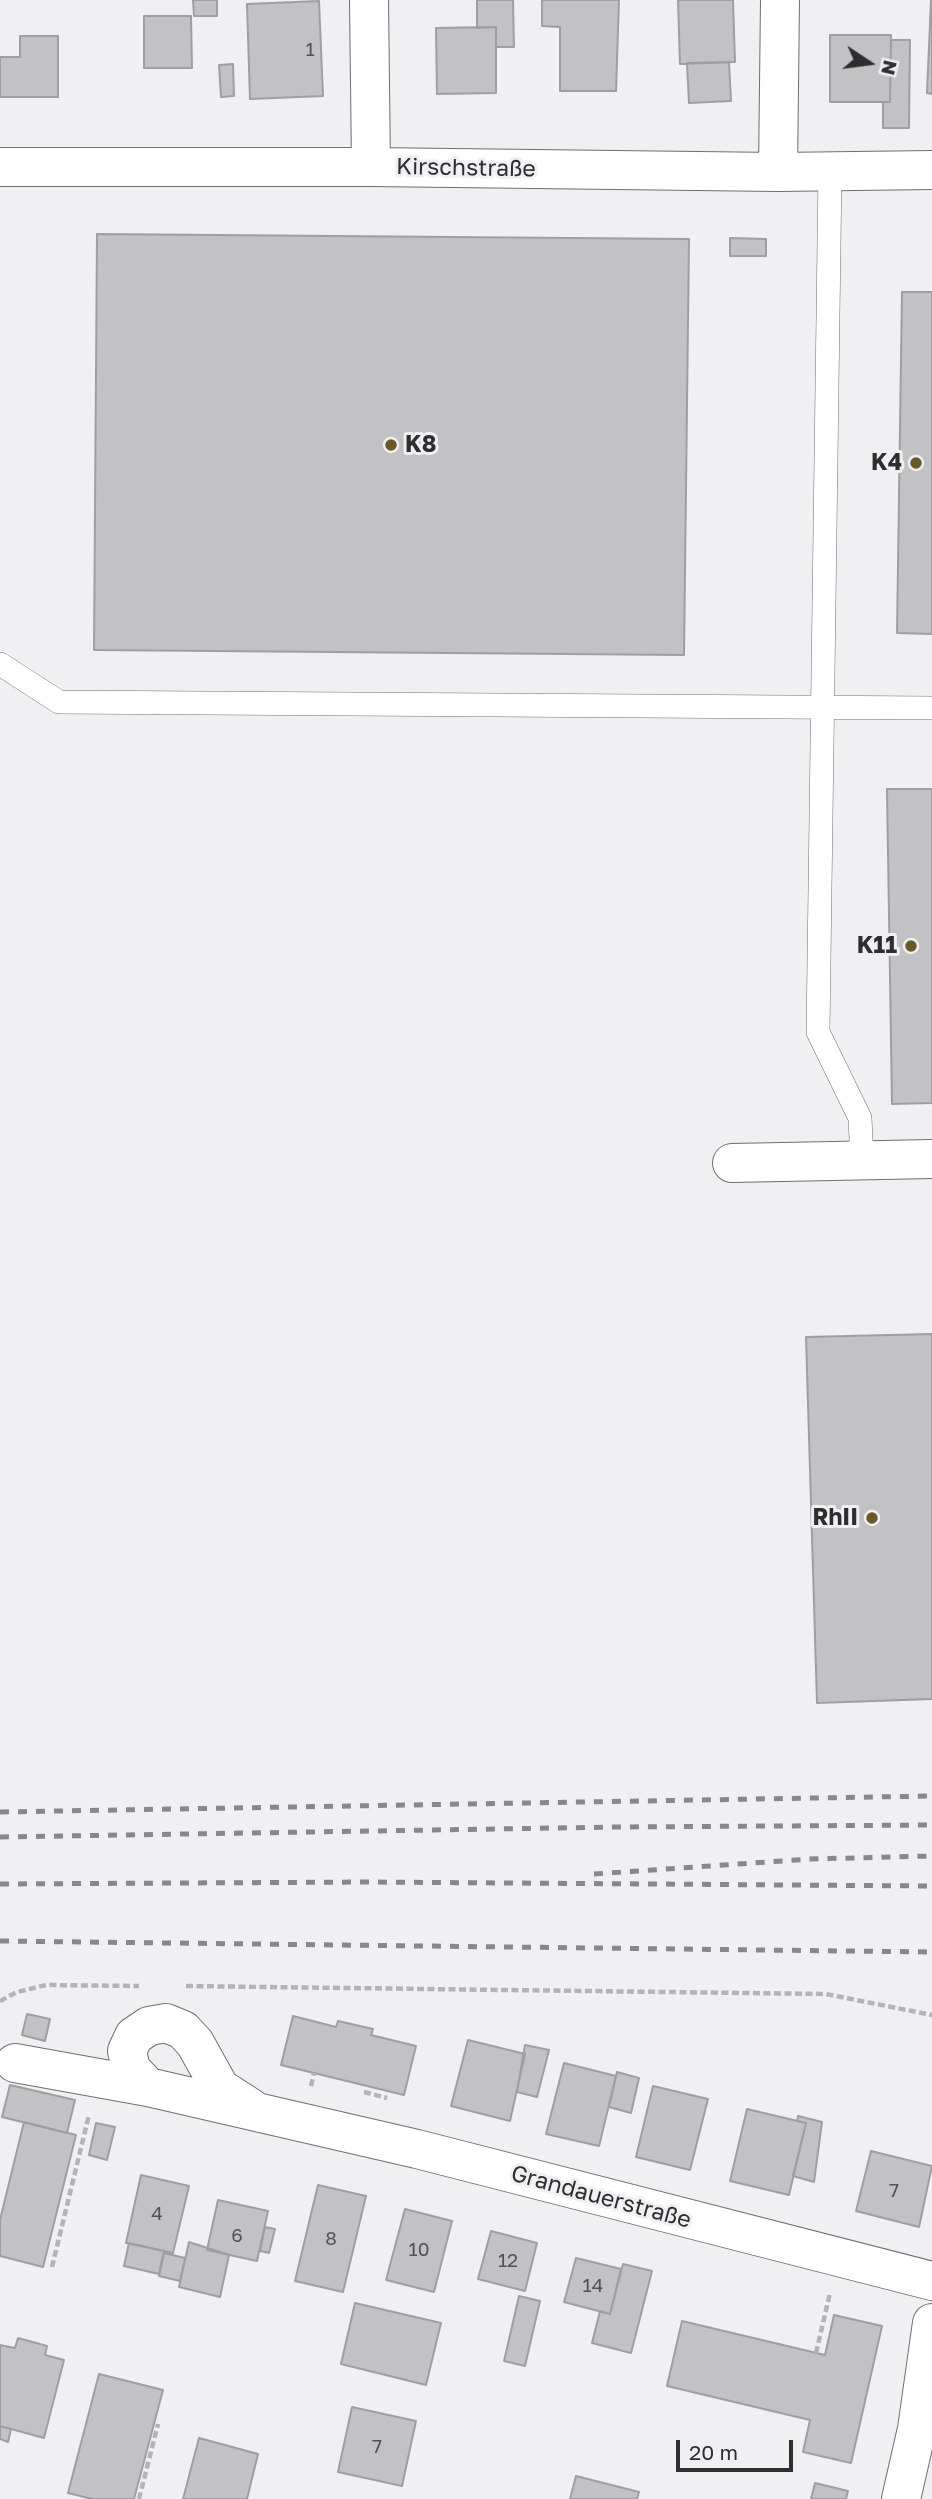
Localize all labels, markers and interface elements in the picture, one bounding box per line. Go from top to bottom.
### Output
north arrow [834,28,904,98]
house number: 1 [305,39,315,61]
text: N [877,58,903,77]
street label: Kirschstraße [396,153,536,183]
place label: K8 [405,431,436,459]
marker: K8 [383,437,399,453]
place label: K4 [871,449,902,477]
marker: K4 [908,455,924,471]
place label: K11 [857,932,897,960]
marker: K11 [903,938,919,954]
place label: RhII [812,1504,858,1532]
marker: RhII [864,1510,880,1526]
street label: Grandauerstraße [508,2160,694,2234]
house number: 7 [889,2180,899,2202]
house number: 4 [151,2203,163,2225]
house number: 6 [231,2225,243,2247]
house number: 8 [325,2228,337,2250]
house number: 10 [409,2239,429,2261]
house number: 12 [498,2250,518,2272]
house number: 14 [583,2275,603,2297]
scale bar [680,2426,797,2470]
house number: 7 [372,2436,382,2458]
text: 20 m [689,2439,738,2465]

